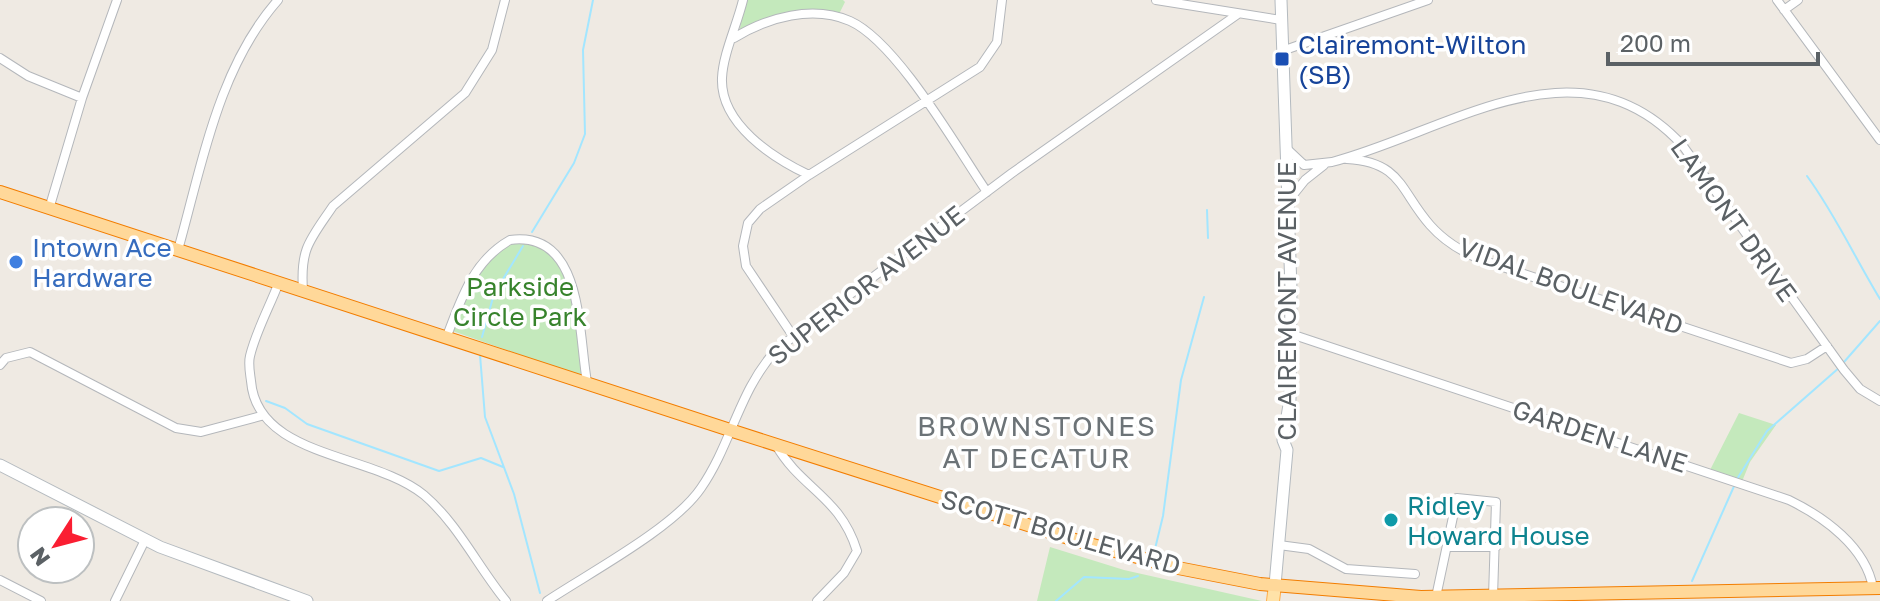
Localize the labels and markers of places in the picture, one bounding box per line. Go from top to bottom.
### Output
place label: Clairemont-Wilton (SB) [1298,29,1526,90]
marker: Clairemont-Wilton (SB) [1273,50,1291,68]
place label: Intown Ace Hardware [32,232,172,293]
marker: Intown Ace Hardware [7,253,25,271]
place label: Ridley Howard House [1407,490,1590,551]
marker: Ridley Howard House [1382,511,1400,529]

